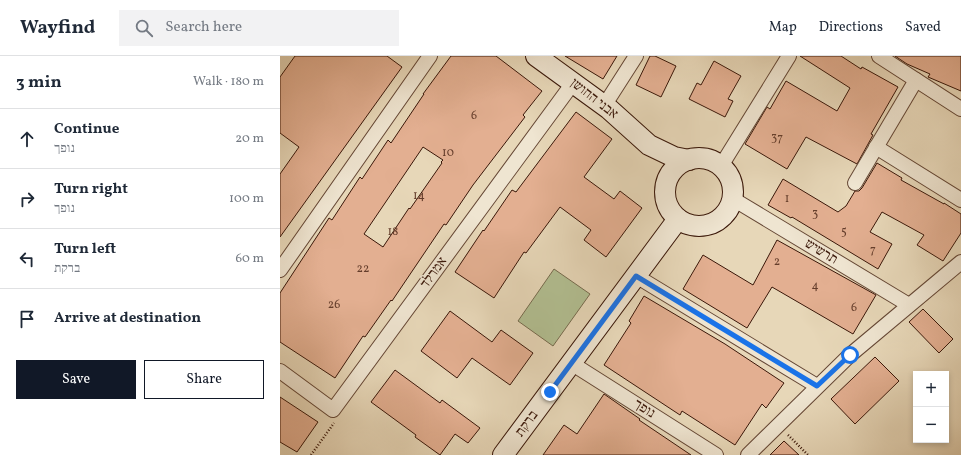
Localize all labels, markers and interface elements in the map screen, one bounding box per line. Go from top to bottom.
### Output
search box [119,10,399,46]
text: Wayfind [20,15,95,41]
icon: search [133,17,155,39]
text: Search here [165,17,242,38]
text: Map [769,18,797,37]
text: Directions [819,18,883,37]
text: Saved [905,18,941,37]
text: 3 min [16,71,62,94]
text: Walk · 180 m [193,73,264,91]
street label: אבני החושן [566,74,622,124]
house number: 6 [471,108,477,124]
text: Continue [54,119,119,140]
icon: ahead [16,128,38,150]
text: 20 m [235,130,264,148]
house number: 37 [771,130,783,146]
text: נופך [54,140,75,158]
house number: 10 [442,145,454,161]
text: Turn right [54,179,128,200]
icon: right [16,188,38,210]
house number: 14 [413,188,425,204]
text: 100 m [229,190,264,208]
house number: 1 [785,191,789,207]
text: נופך [54,200,75,218]
house number: 3 [812,206,818,222]
house number: 18 [388,224,398,240]
house number: 5 [841,224,847,240]
street label: תרשיש [801,235,841,269]
text: Turn left [54,239,116,260]
house number: 7 [870,242,876,258]
icon: left [16,248,38,270]
text: 60 m [236,250,264,268]
street label: אמרלד [416,253,452,293]
house number: 2 [774,254,780,270]
text: ברקת [54,260,80,278]
house number: 22 [357,261,369,277]
house number: 4 [811,278,819,294]
house number: 26 [328,297,340,313]
house number: 6 [851,300,857,316]
icon: arrive [16,308,38,330]
text: Arrive at destination [54,308,201,329]
route start [841,346,859,364]
button: Save [16,360,136,399]
button: Share [144,360,264,399]
map controls [913,371,949,443]
button: + [913,371,949,407]
route end [541,383,559,401]
street label: נופך [629,395,659,423]
street label: ברקת [511,407,543,441]
button: − [913,407,949,443]

